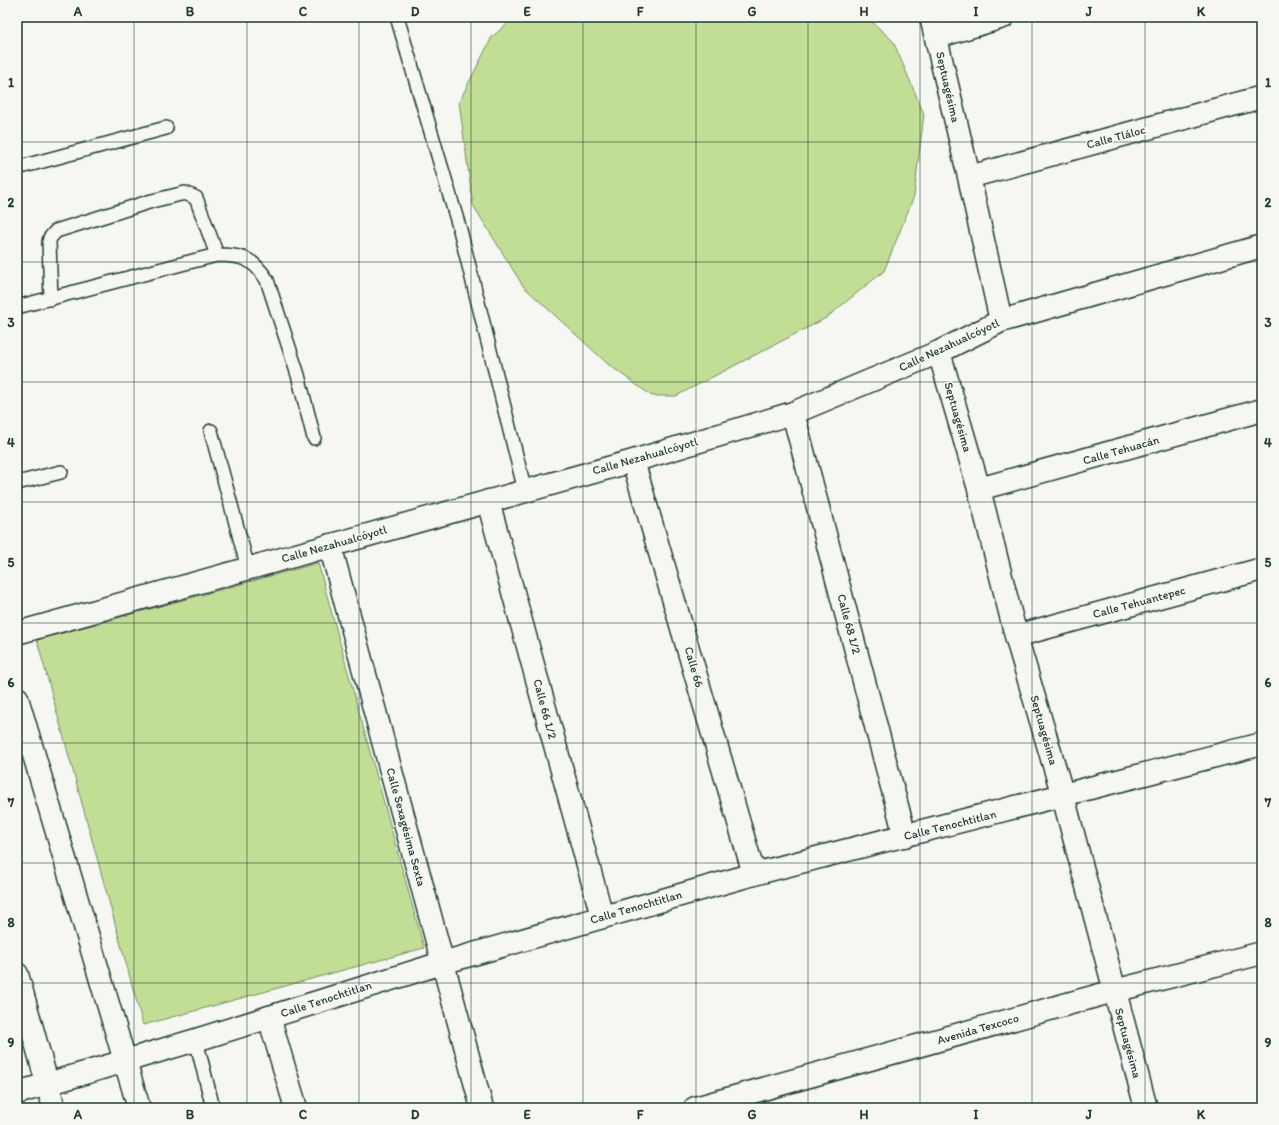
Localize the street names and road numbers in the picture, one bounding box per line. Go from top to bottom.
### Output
street label: Septuagésima [933,50,963,124]
street label: Calle Tláloc [1085,122,1148,152]
street label: Calle Nezahualcóyotl [897,315,1002,374]
street label: Septuagésima [941,380,975,454]
street label: Calle Tehuacán [1081,432,1161,468]
street label: Calle Nezahualcóyotl [591,434,700,478]
street label: Calle Nezahualcóyotl [280,522,389,566]
street label: Calle Tehuantepec [1091,583,1187,621]
street label: Calle 68 1/2 [834,592,864,656]
street label: Calle 66 [682,645,706,689]
street label: Calle 66 1/2 [530,677,560,741]
street label: Septuagésima [1027,693,1061,767]
street label: Calle Sexagésima Sexta [383,766,429,888]
street label: Calle Tenochtitlan [902,807,998,843]
street label: Calle Tenochtitlan [588,887,684,927]
street label: Calle Tenochtitlan [279,978,373,1020]
street label: Septuagésima [1112,1006,1144,1080]
street label: Avenida Texcoco [936,1011,1020,1047]

